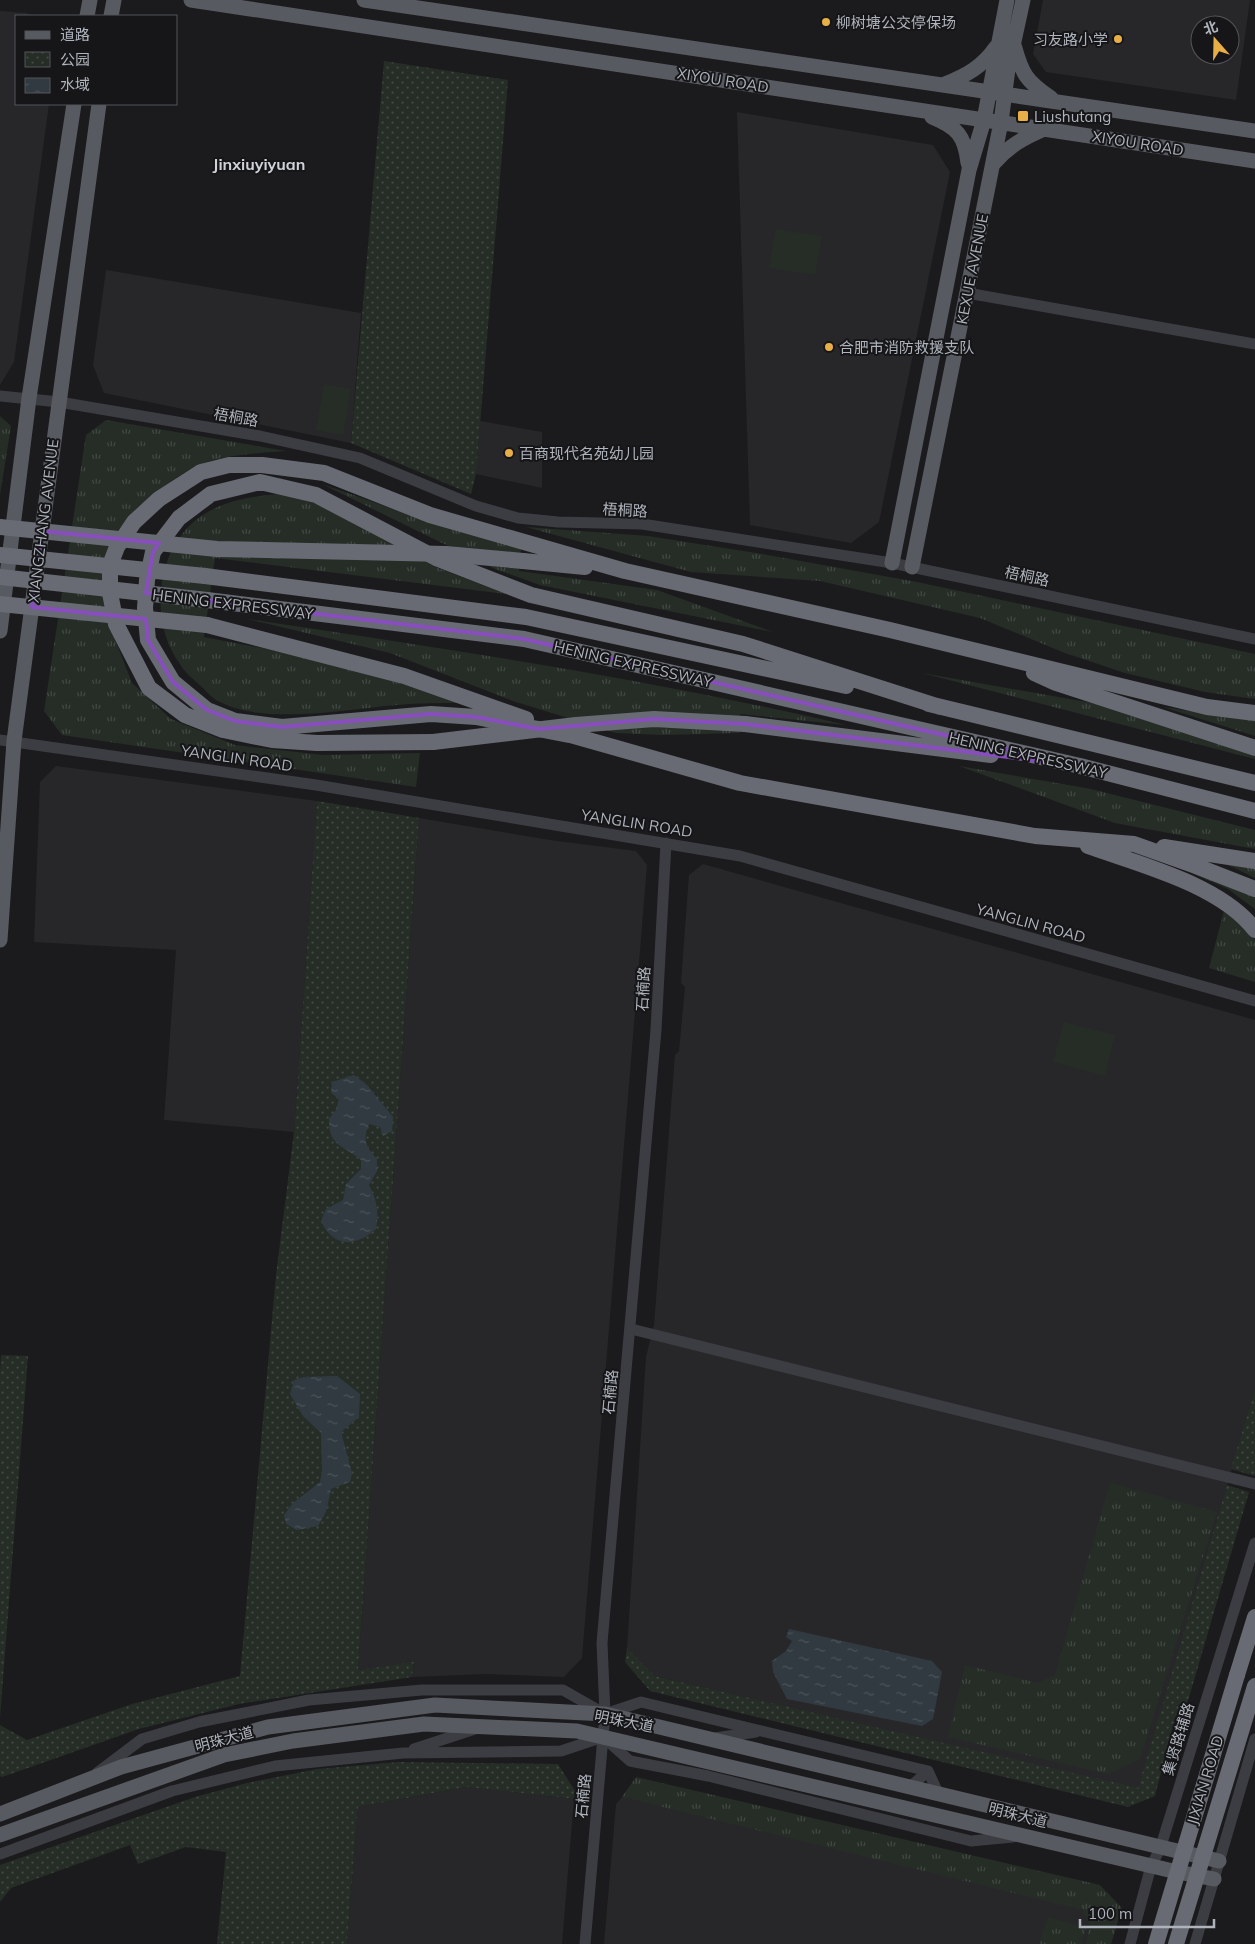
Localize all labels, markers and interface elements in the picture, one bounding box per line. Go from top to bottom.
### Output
place label: 柳树塘公交停保场 [836,13,956,32]
legend [15,15,178,105]
north arrow [1190,15,1240,65]
marker: 柳树塘公交停保场 [820,16,832,28]
text: 北 [1201,17,1220,39]
text: 道路 [60,25,90,44]
place label: 习友路小学 [1033,30,1108,49]
marker: 习友路小学 [1112,33,1124,45]
text: 公园 [60,50,90,69]
street label: XIYOU ROAD [676,63,770,97]
text: 水域 [60,75,90,94]
place label: Liushutang [1034,107,1111,126]
marker: Liushutang [1016,109,1030,123]
street label: XIYOU ROAD [1091,126,1185,160]
district label: Jinxiuyiyuan [213,154,305,174]
street label: KEXUE AVENUE [952,212,992,326]
place label: 合肥市消防救援支队 [839,338,974,357]
marker: 合肥市消防救援支队 [823,341,835,353]
street label: 梧桐路 [212,404,260,430]
street label: XIANGZHANG AVENUE [24,438,62,604]
place label: 百商现代名苑幼儿园 [519,444,654,463]
marker: 百商现代名苑幼儿园 [503,447,515,459]
street label: 梧桐路 [602,499,648,521]
street label: 梧桐路 [1003,562,1051,590]
street label: HENING EXPRESSWAY [151,585,316,623]
street label: HENING EXPRESSWAY [552,636,715,692]
street label: HENING EXPRESSWAY [947,727,1110,783]
street label: YANGLIN ROAD [179,741,294,775]
street label: YANGLIN ROAD [579,805,694,841]
street label: YANGLIN ROAD [973,899,1088,947]
street label: 石楠路 [632,966,654,1012]
street label: 石楠路 [599,1369,621,1415]
street label: 集贤路辅路 [1158,1700,1198,1778]
street label: 明珠大道 [593,1706,655,1736]
street label: 明珠大道 [193,1722,255,1756]
street label: JIXIAN ROAD [1182,1733,1228,1827]
street label: 石楠路 [572,1773,594,1819]
street label: 明珠大道 [987,1799,1049,1831]
scale bar [1080,1896,1214,1928]
text: 100 m [1088,1904,1132,1923]

